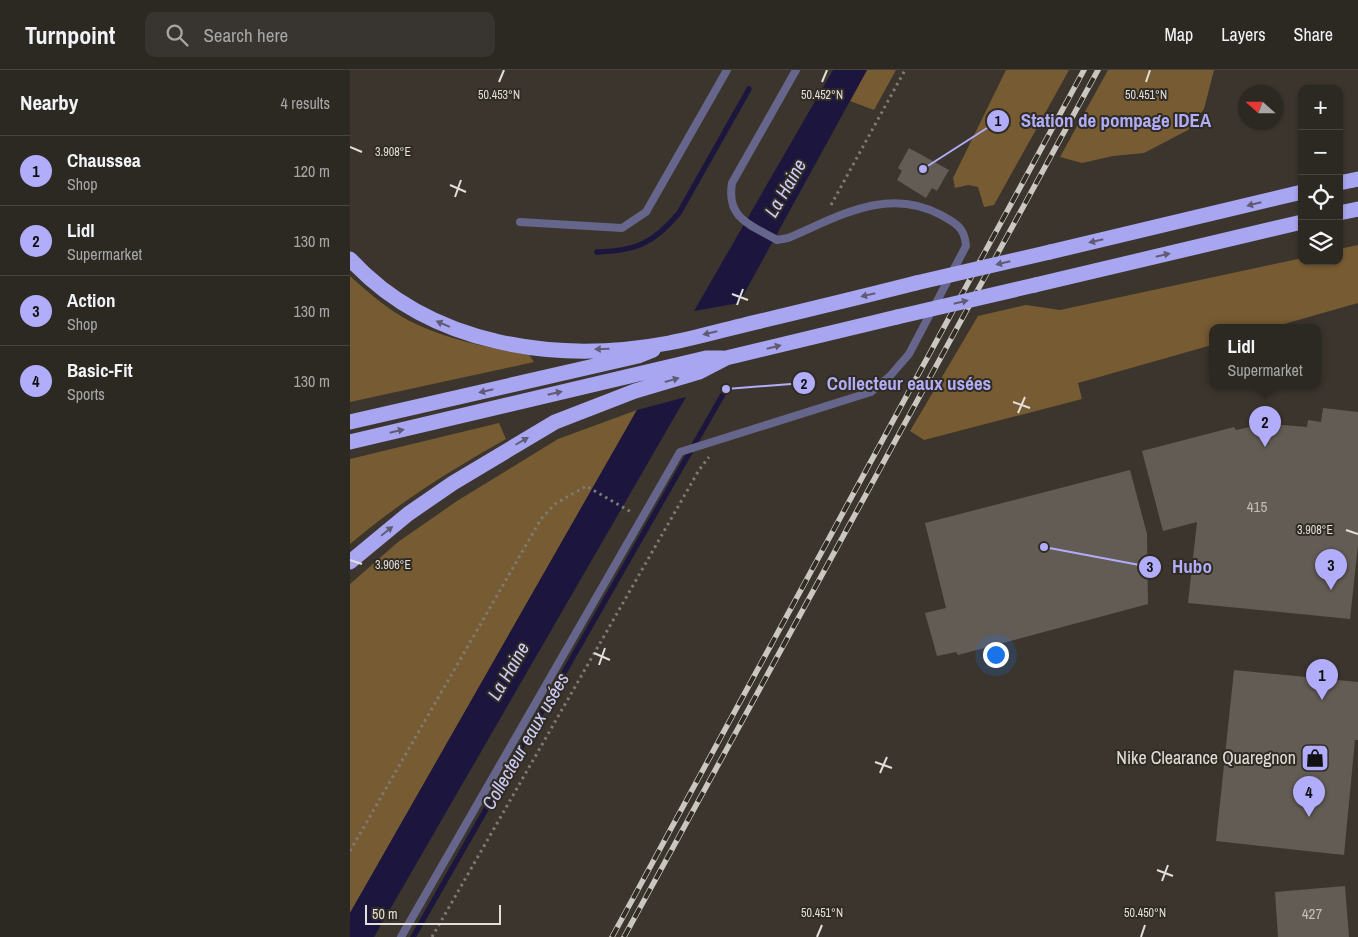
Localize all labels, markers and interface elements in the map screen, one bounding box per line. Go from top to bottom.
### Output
search box [145,12,495,57]
text: Turnpoint [25,19,115,51]
icon: search [163,21,191,49]
text: Search here [203,22,288,48]
text: Map [1165,22,1193,47]
text: Layers [1221,22,1266,47]
text: Share [1294,22,1333,47]
north arrow [1238,85,1283,130]
map controls [1298,85,1343,265]
button: + [1298,85,1343,130]
text: 50.453°N [478,87,520,103]
text: 50.452°N [801,87,843,103]
text: 50.451°N [1125,87,1167,103]
text: Nearby [20,88,78,117]
text: 4 results [280,92,330,114]
callout: Station de pompage IDEA [985,104,1221,138]
text: Station de pompage IDEA [1021,107,1212,133]
text: 1 [995,110,1002,131]
button: − [1298,130,1343,175]
text: 3.908°E [375,144,411,160]
text: Chaussea [67,147,141,173]
water label: La Haine [758,154,812,222]
text: 1 [32,160,40,182]
text: 120 m [294,160,330,182]
text: Shop [67,173,98,195]
button: locate [1298,175,1343,220]
one-way arrow [1247,200,1262,208]
text: Lidl [67,217,95,243]
button: layers [1298,220,1343,265]
text: 2 [32,230,40,252]
text: 130 m [294,230,330,252]
one-way arrow [1089,237,1104,245]
text: Supermarket [67,243,142,265]
one-way arrow [1155,251,1170,259]
one-way arrow [995,259,1010,267]
text: Action [67,287,115,313]
one-way arrow [861,291,876,299]
one-way arrow [954,298,969,306]
text: 3 [32,300,40,322]
text: 130 m [294,300,330,322]
text: Shop [67,313,98,335]
one-way arrow [436,320,450,328]
popup [1209,324,1321,389]
one-way arrow [703,329,718,337]
text: Lidl [1227,333,1255,359]
one-way arrow [766,343,781,351]
one-way arrow [594,346,610,354]
text: Basic-Fit [67,357,133,383]
text: Supermarket [1227,359,1303,381]
callout: Collecteur eaux usées [792,366,1001,400]
text: 4 [32,370,40,392]
text: 130 m [294,370,330,392]
text: Collecteur eaux usées [827,370,991,396]
text: 2 [801,373,808,394]
one-way arrow [665,375,680,383]
text: Sports [67,383,105,405]
one-way arrow [479,387,494,395]
one-way arrow [548,389,563,397]
pin: 2 [1249,406,1281,447]
one-way arrow [390,427,405,435]
one-way arrow [515,437,530,445]
house number: 415 [1247,496,1267,517]
text: 3.908°E [1297,522,1333,538]
one-way arrow [381,525,393,537]
pin: 3 [1315,549,1347,590]
callout: Hubo [1137,550,1222,584]
text: Hubo [1172,553,1212,579]
text: 3 [1147,556,1154,577]
text: 3.906°E [375,557,411,573]
water label: La Haine [481,637,535,705]
your location [983,642,1009,668]
pin: 1 [1306,659,1338,700]
water label: Collecteur eaux usées [475,668,575,814]
shop icon: Nike Clearance Quaregnon [1300,743,1330,773]
place label: Nike Clearance Quaregnon [1116,745,1296,770]
pin: 4 [1293,776,1325,817]
scale bar [365,902,501,925]
house number: 427 [1302,903,1322,924]
text: 50 m [372,905,398,923]
text: 50.451°N [801,905,843,921]
text: 50.450°N [1124,905,1166,921]

